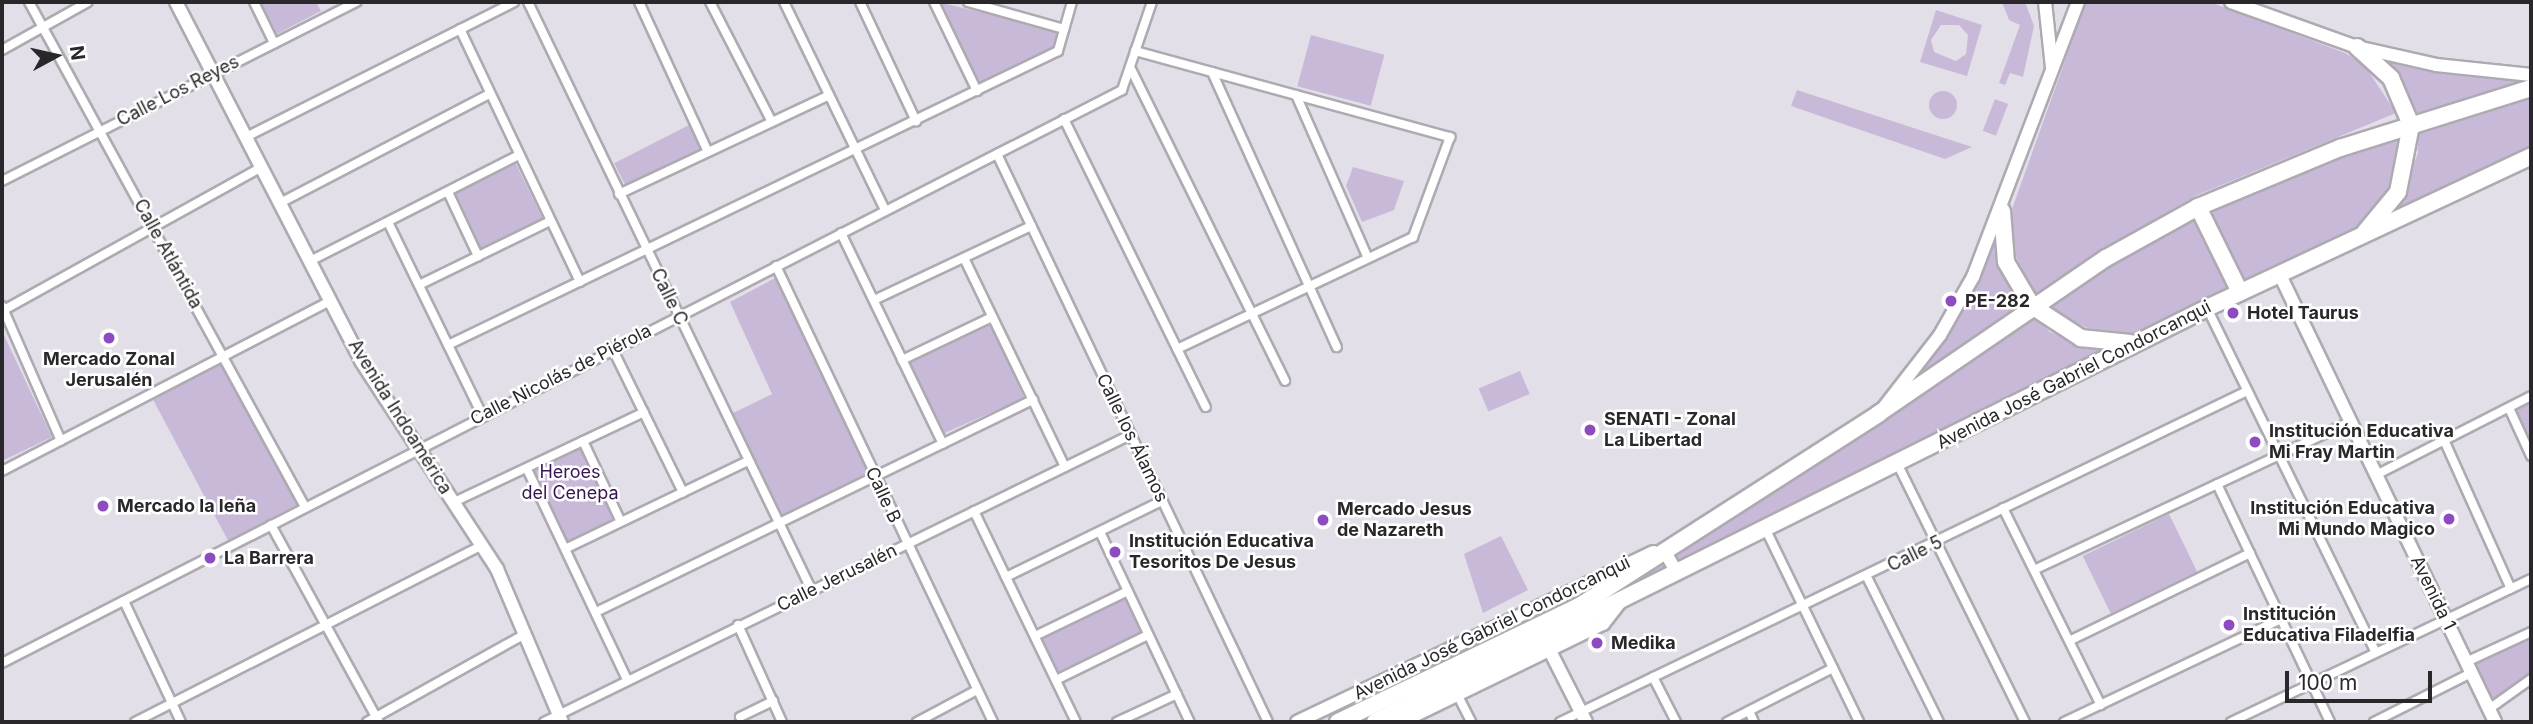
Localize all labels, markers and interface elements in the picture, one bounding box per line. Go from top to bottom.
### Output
north arrow [21,21,91,91]
text: N [65,44,90,62]
street label: Calle Los Reyes [113,51,243,131]
street label: Calle Atlántida [129,195,207,313]
street label: Calle C [646,265,692,329]
place label: PE-282 [1965,290,2030,312]
marker: PE-282 [1943,293,1959,309]
street label: Avenida José Gabriel Condorcanqui [1933,296,2215,454]
place label: Hotel Taurus [2247,302,2359,324]
marker: Hotel Taurus [2225,305,2241,321]
street label: Calle Nicolás de Piérola [467,320,655,430]
marker: Mercado Zonal Jerusalén [101,330,117,346]
street label: Avenida Indoamérica [344,336,456,498]
place label: Mercado Zonal Jerusalén [43,349,175,392]
street label: Calle los Álamos [1092,370,1172,506]
place label: SENATI - Zonal La Libertad [1604,409,1736,452]
place label: Institución Educativa Mi Fray Martin [2269,421,2454,464]
marker: SENATI - Zonal La Libertad [1582,422,1598,438]
marker: Institución Educativa Mi Fray Martin [2247,434,2263,450]
park label: Heroes del Cenepa [521,462,619,504]
street label: Calle B [861,464,905,526]
place label: Mercado la leña [117,495,256,517]
marker: Mercado la leña [95,498,111,514]
place label: Institución Educativa Mi Mundo Magico [2250,498,2435,540]
place label: Mercado Jesus de Nazareth [1337,499,1472,542]
marker: Institución Educativa Mi Mundo Magico [2441,511,2457,527]
marker: Mercado Jesus de Nazareth [1315,512,1331,528]
place label: Institución Educativa Tesoritos De Jesus [1129,531,1314,574]
street label: Calle 5 [1884,531,1946,577]
street label: Calle Jerusalén [773,540,901,616]
marker: Institución Educativa Tesoritos De Jesus [1107,544,1123,560]
place label: La Barrera [224,547,314,569]
marker: La Barrera [202,550,218,566]
street label: Avenida José Gabriel Condorcanqui [1350,551,1634,705]
street label: Avenida 1 [2406,552,2460,634]
place label: Institución Educativa Filadelfia [2243,604,2415,646]
marker: Institución Educativa Filadelfia [2221,617,2237,633]
place label: Medika [1611,632,1676,654]
marker: Medika [1589,635,1605,651]
scale bar [2288,658,2435,702]
text: 100 m [2298,670,2357,695]

